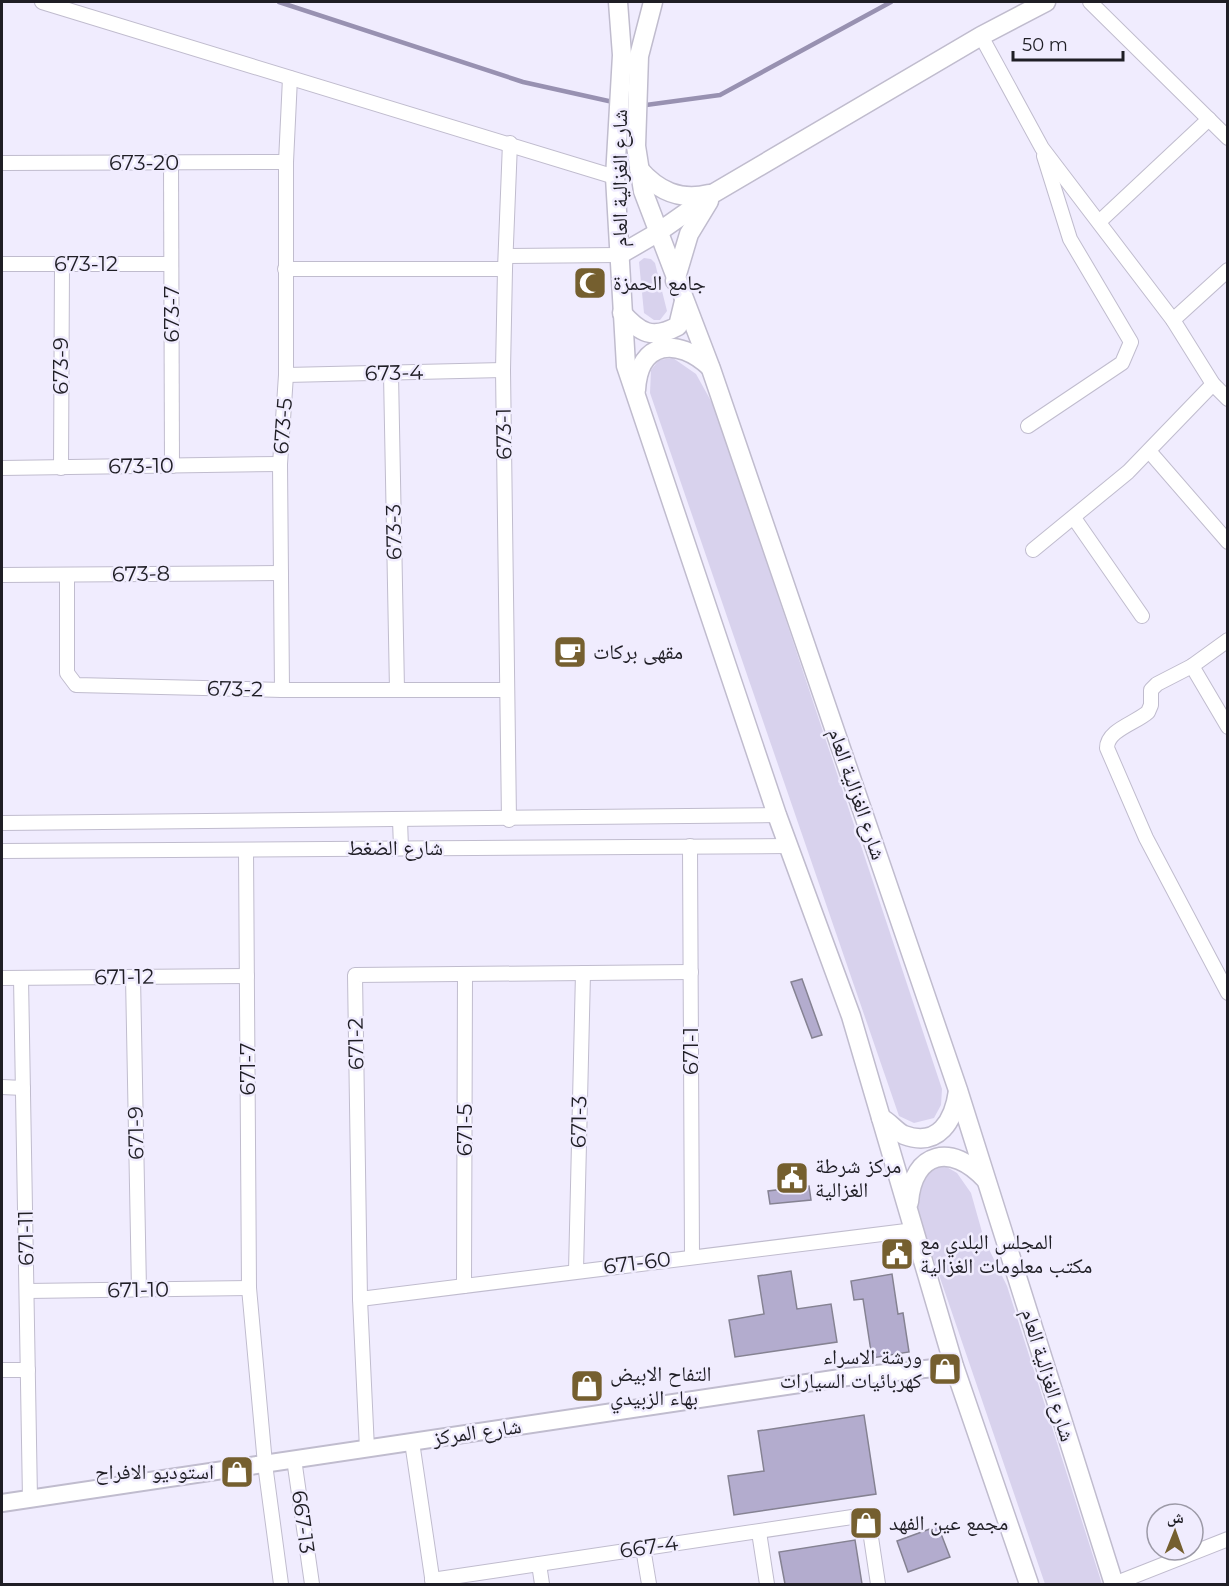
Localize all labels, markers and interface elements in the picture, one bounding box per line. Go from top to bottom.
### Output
scale bar [1013,24,1122,62]
text: 50 m [1022,34,1068,56]
street label: شارع الغزالية العام [607,109,634,247]
street label: 673-20 [109,150,179,175]
street label: 673-12 [54,251,118,276]
mosque icon: جامع الحمزة [572,265,608,301]
place label: جامع الحمزة [613,270,706,296]
street label: 673-7 [159,286,184,342]
street label: 673-9 [48,337,73,395]
street label: 673-4 [364,359,424,386]
street label: 673-5 [268,397,297,455]
street label: 673-1 [491,408,516,460]
street label: 673-10 [108,452,174,479]
street label: 673-3 [381,504,406,560]
street label: 673-8 [112,560,170,587]
cafe icon: مقهى بركات [552,634,588,670]
place label: مقهى بركات [593,639,683,665]
street label: 673-2 [207,676,263,701]
street label: شارع الغزالية العام [821,725,892,864]
street label: شارع الضغط [347,835,443,861]
street label: 671-12 [94,963,154,990]
street label: 671-2 [343,1017,368,1070]
street label: 671-1 [678,1027,703,1075]
street label: 671-7 [235,1043,260,1095]
street label: 671-3 [566,1096,591,1148]
street label: 671-5 [452,1104,477,1156]
street label: 671-9 [123,1106,148,1160]
place label: مركز شرطة الغزالية [815,1153,901,1202]
public building icon: مركز شرطة الغزالية [774,1160,810,1196]
street label: 671-11 [13,1210,38,1266]
place label: المجلس البلدي مع مكتب معلومات الغزالية [920,1229,1092,1278]
public building icon: المجلس البلدي مع مكتب معلومات الغزالية [879,1236,915,1272]
street label: 671-60 [602,1246,672,1279]
street label: 671-10 [107,1276,169,1303]
street label: شارع الغزالية العام [1014,1305,1081,1445]
place label: ورشة الاسراء كهربائيات السيارات [780,1344,922,1393]
shop icon: ورشة الاسراء كهربائيات السيارات [927,1351,963,1387]
place label: التفاح الابيض بهاء الزبيدي [610,1361,712,1414]
shop icon: التفاح الابيض بهاء الزبيدي [569,1368,605,1404]
street label: شارع المركز [430,1413,523,1451]
shop icon: استوديو الافراح [219,1454,255,1490]
place label: استوديو الافراح [95,1459,214,1485]
street label: 667-13 [287,1489,320,1555]
north arrow [1145,1502,1205,1562]
shop icon: مجمع عين الفهد [848,1505,884,1541]
text: ش [1167,1508,1184,1527]
place label: مجمع عين الفهد [889,1510,1008,1536]
street label: 667-4 [618,1530,680,1563]

